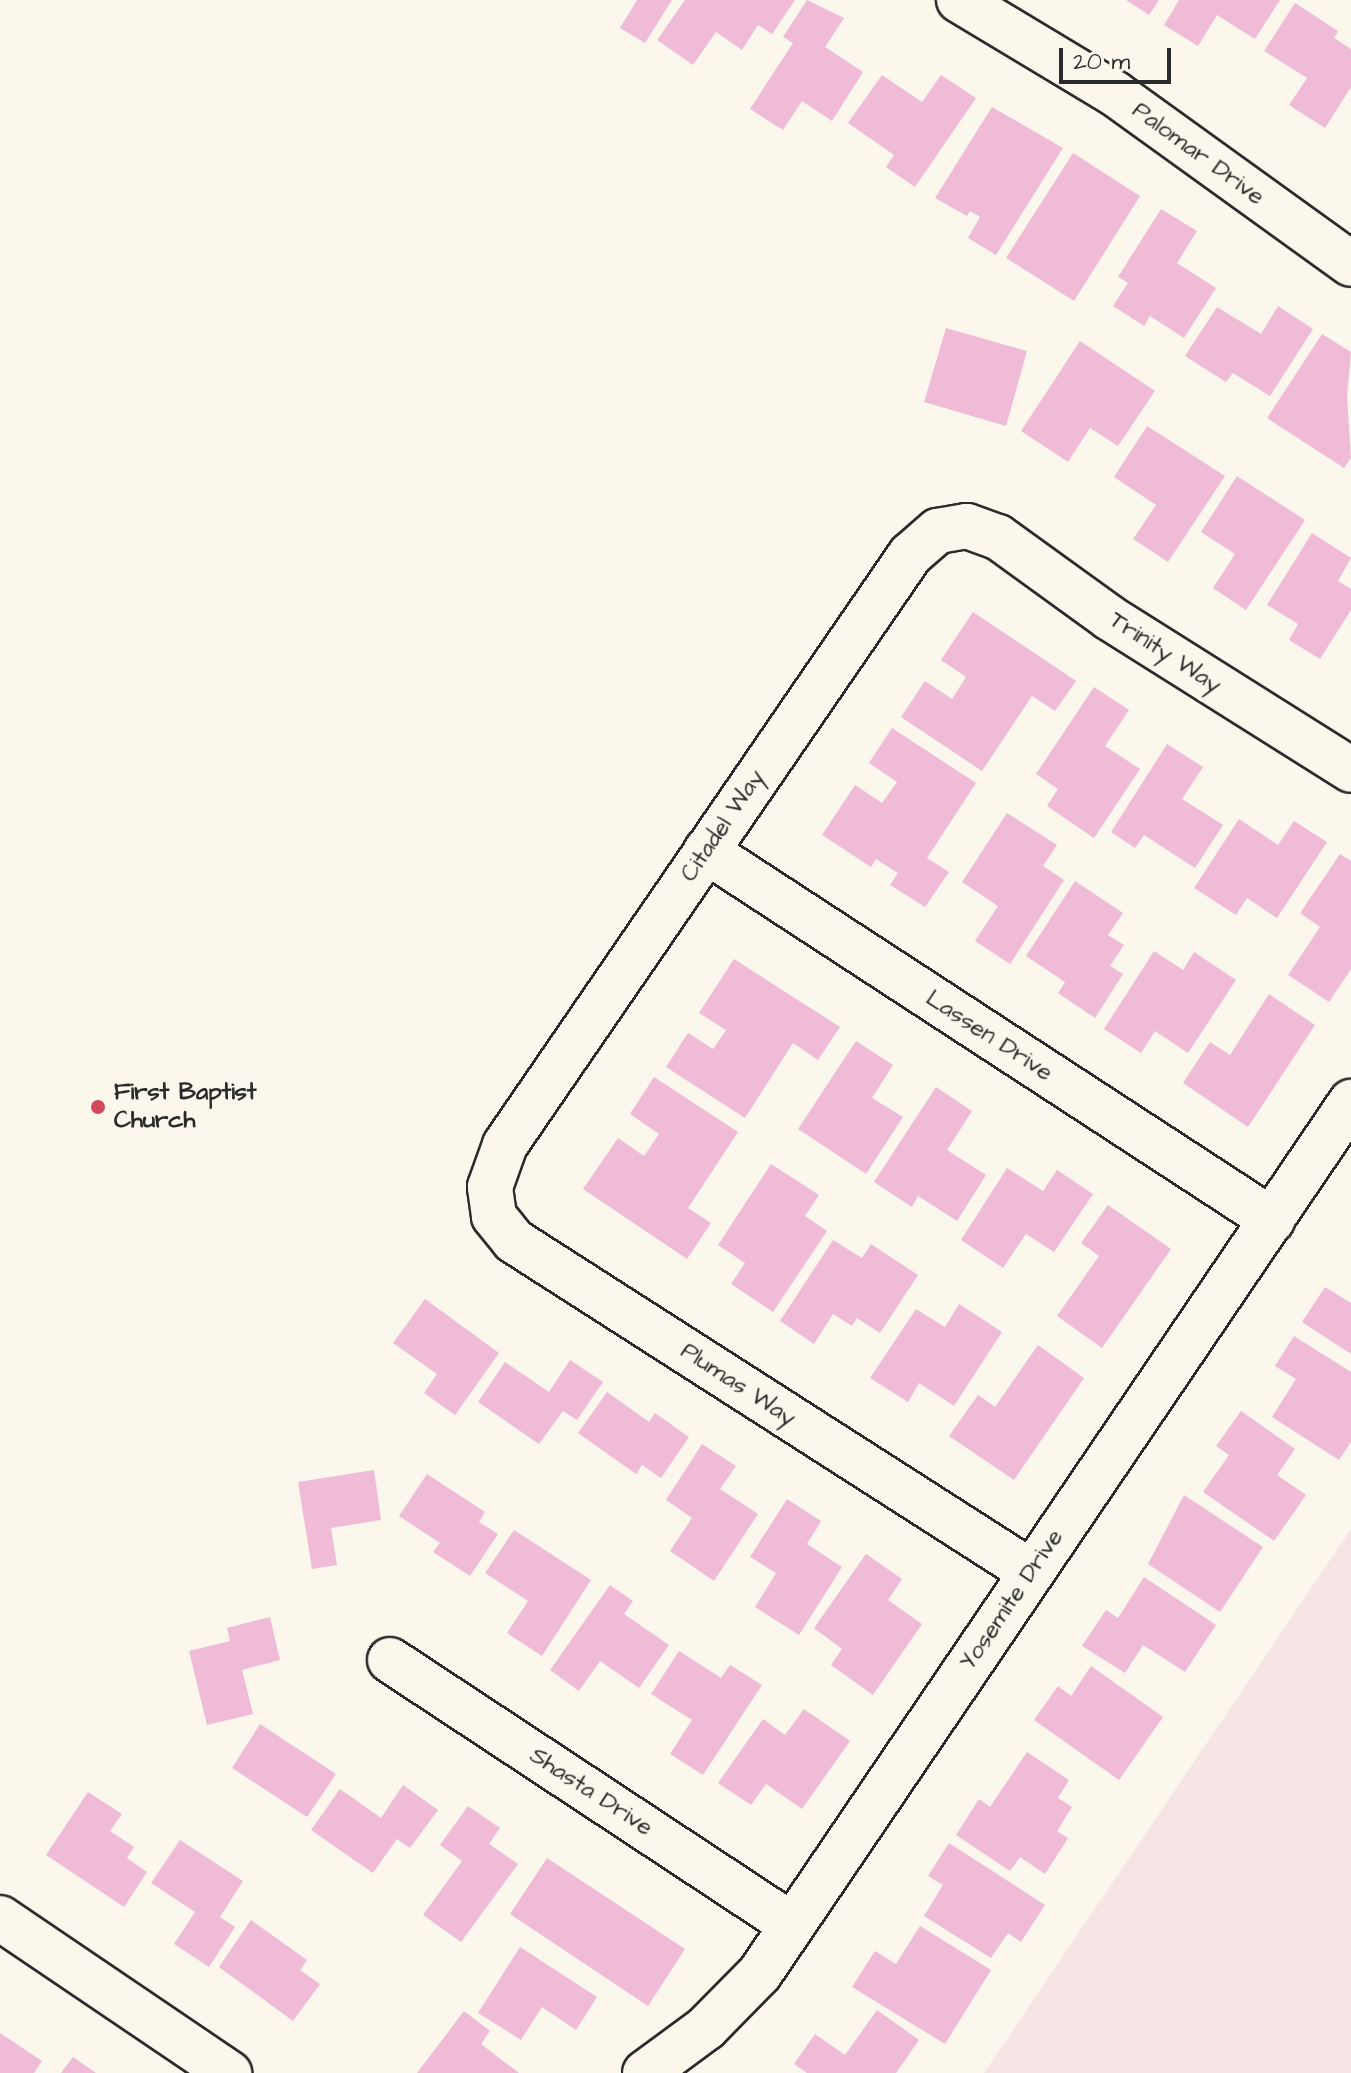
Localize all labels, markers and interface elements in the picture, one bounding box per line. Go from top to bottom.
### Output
scale bar [1063,32,1175,82]
text: 20 m [1073,45,1130,79]
street label: Palomar Drive [1126,96,1270,212]
street label: Trinity Way [1104,606,1226,700]
street label: Citadel Way [675,764,771,888]
street label: Lassen Drive [920,984,1058,1088]
place label: First Baptist Church [114,1079,257,1135]
marker: First Baptist Church [89,1098,107,1116]
street label: Plumas Way [675,1337,801,1433]
street label: Yosemite Drive [954,1524,1070,1676]
street label: Shasta Drive [524,1742,658,1842]

